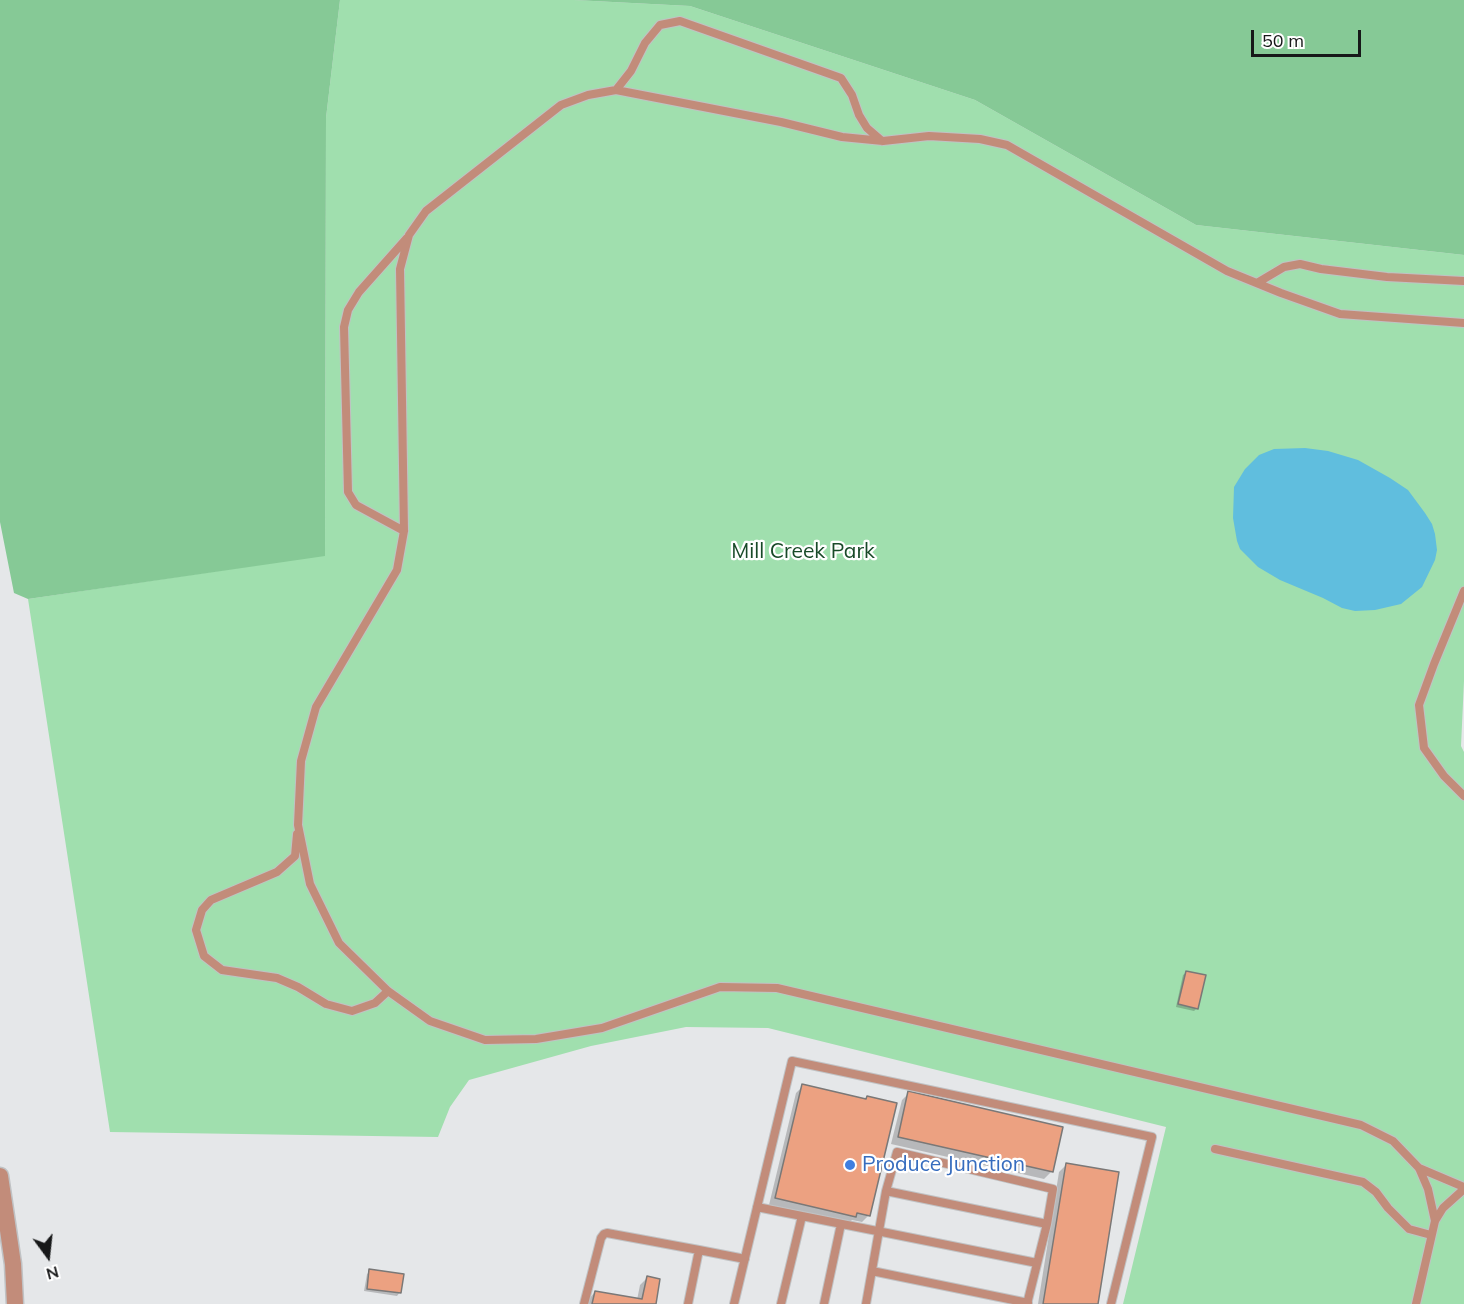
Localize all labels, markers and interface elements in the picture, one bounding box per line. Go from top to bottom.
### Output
scale bar [1254,18,1364,56]
text: 50 m [1262,29,1304,52]
park label: Mill Creek Park [731,539,875,565]
place label: Produce Junction [862,1152,1025,1178]
marker: Produce Junction [843,1158,857,1172]
north arrow [18,1226,78,1286]
text: N [44,1262,61,1285]

